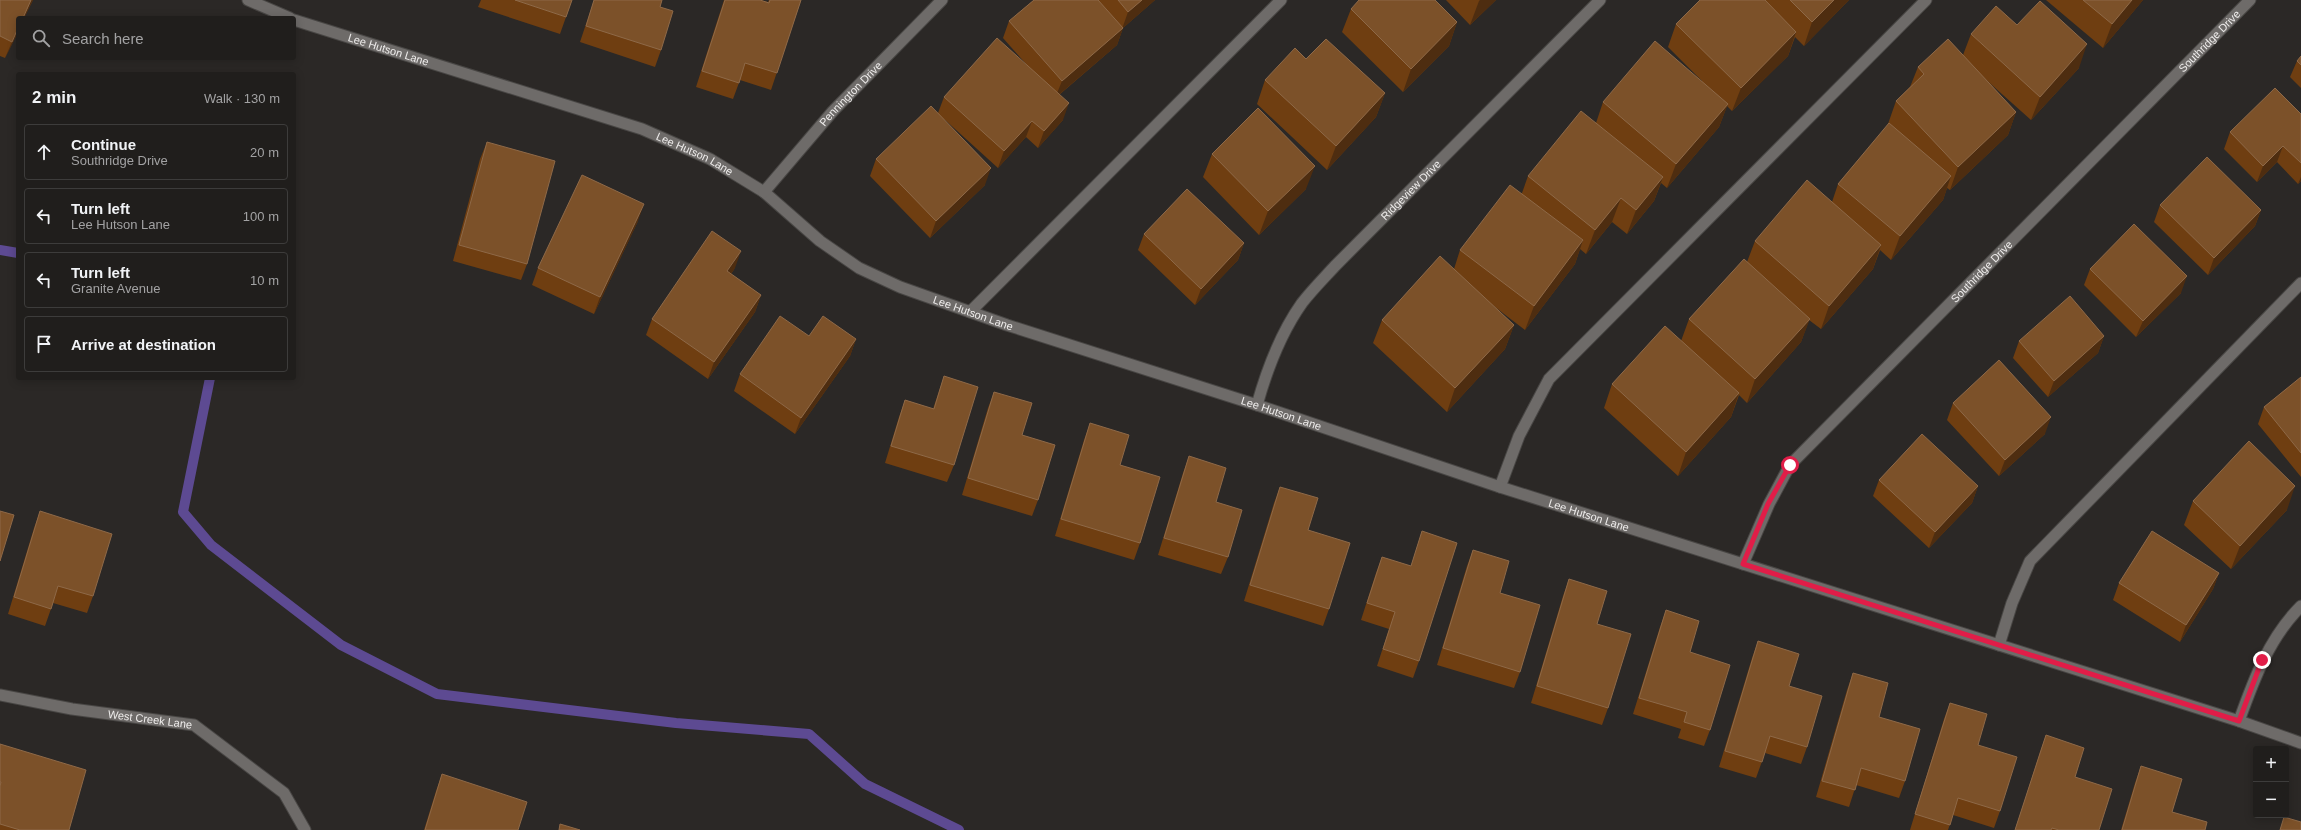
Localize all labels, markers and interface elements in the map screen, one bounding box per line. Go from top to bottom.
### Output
street label: Southridge Drive [2176,8,2242,74]
search box [16,16,296,60]
icon: search [30,27,52,49]
text: Search here [62,30,144,47]
street label: Lee Hutson Lane [347,31,430,68]
street label: Pennington Drive [817,59,884,128]
text: 2 min [32,88,76,107]
text: Walk · 130 m [204,91,280,106]
street label: Lee Hutson Lane [655,130,735,178]
text: Continue [71,136,136,153]
icon: ahead [33,141,55,163]
text: 20 m [250,145,279,160]
text: Southridge Drive [71,153,168,168]
street label: Ridgeview Drive [1378,158,1443,222]
text: Turn left [71,200,130,217]
icon: left [33,205,55,227]
text: 100 m [243,209,279,224]
text: Lee Hutson Lane [71,217,170,232]
street label: Southridge Drive [1948,238,2015,305]
text: Turn left [71,264,130,281]
icon: left [33,269,55,291]
text: 10 m [250,273,279,288]
text: Granite Avenue [71,281,160,296]
street label: Lee Hutson Lane [932,293,1015,333]
icon: arrive [33,333,55,355]
text: Arrive at destination [71,336,216,353]
street label: Lee Hutson Lane [1240,394,1323,432]
route start [1781,456,1799,474]
street label: Lee Hutson Lane [1547,497,1631,534]
route end [2253,651,2271,669]
street label: West Creek Lane [107,708,193,731]
map controls [2253,746,2289,818]
button: + [2253,746,2289,782]
button: − [2253,782,2289,818]

